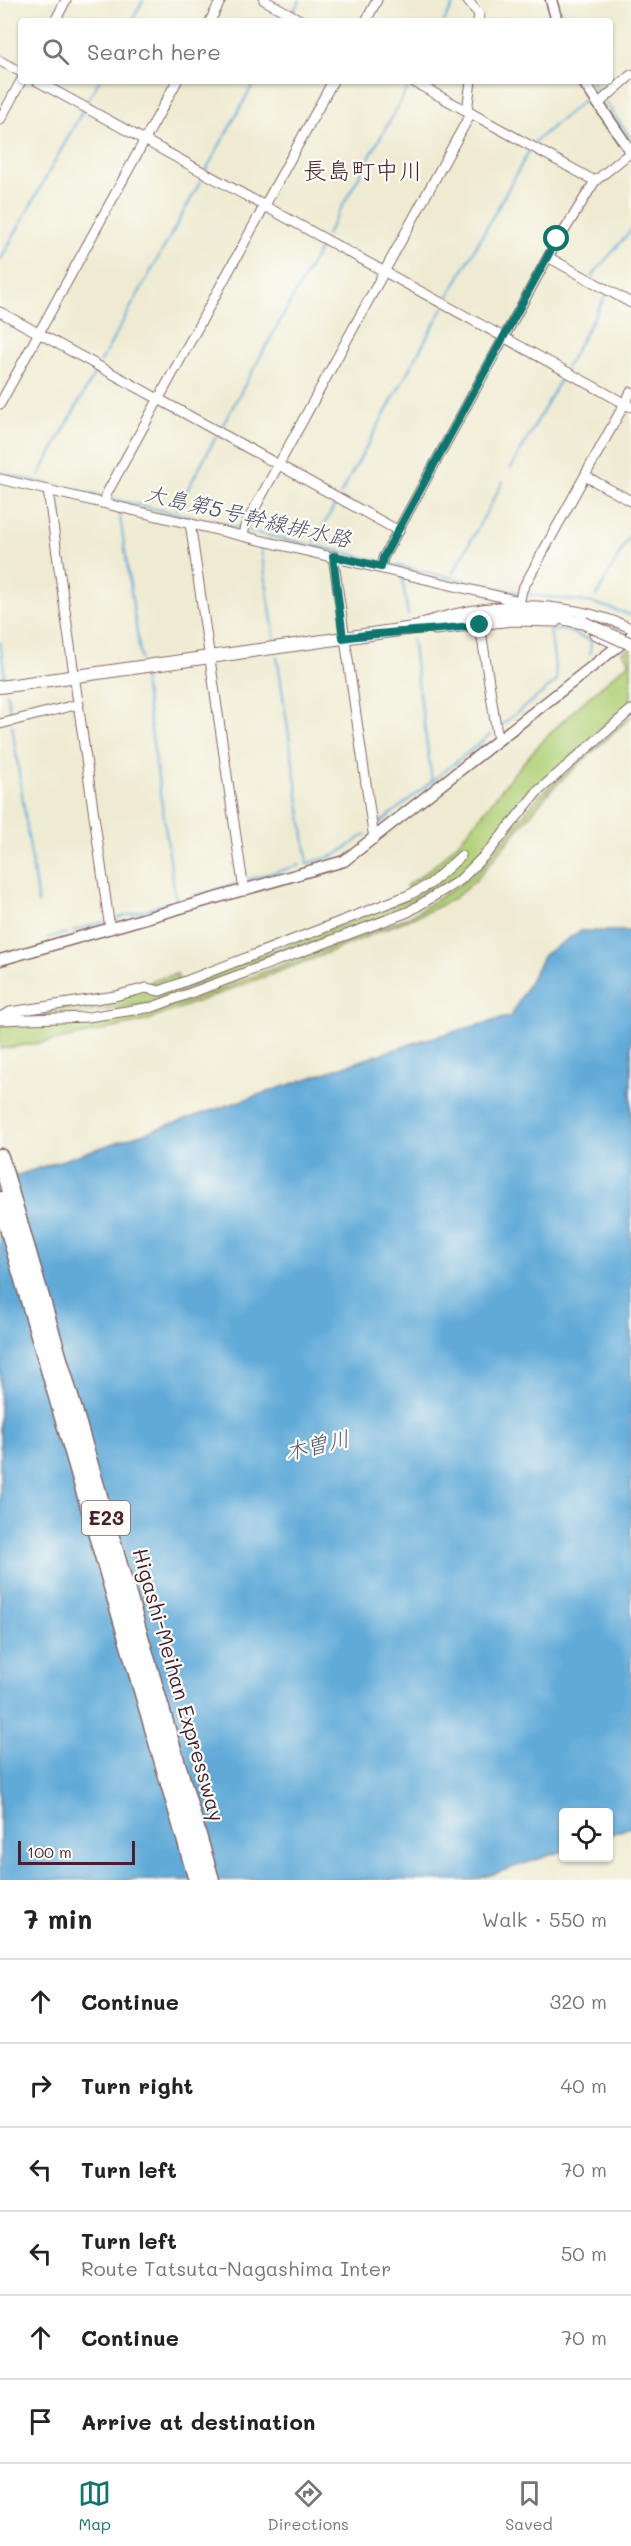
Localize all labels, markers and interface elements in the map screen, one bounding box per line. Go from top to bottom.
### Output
search box [18,18,613,84]
icon: search [39,35,72,68]
text: Search here [87,37,221,66]
district label: 長島町中川 [303,154,423,185]
route start [543,225,569,251]
water label: 大島第5号幹線排水路 [142,478,356,554]
route end [466,611,492,637]
water label: 木曽川 [281,1423,352,1466]
road number: E23 [82,1501,130,1535]
street label: Higashi-Meihan Expressway [127,1545,231,1825]
map controls [559,1808,613,1862]
button: locate [559,1808,613,1862]
scale bar [18,1838,135,1866]
text: 100 m [27,1841,72,1862]
text: 7 min [24,1902,92,1936]
text: Walk · 550 m [482,1906,607,1932]
icon: ahead [24,1985,57,2018]
text: Continue [81,1987,179,2016]
text: 320 m [549,1988,607,2014]
icon: right [24,2069,57,2102]
text: Turn right [81,2071,193,2100]
text: 40 m [561,2072,607,2098]
icon: left [24,2153,57,2186]
text: Turn left [81,2155,177,2184]
text: 70 m [561,2156,607,2182]
text: Turn left [81,2226,177,2255]
icon: left [24,2237,57,2270]
text: 50 m [561,2240,607,2266]
text: Route Tatsuta-Nagashima Inter [81,2255,391,2281]
icon: ahead [24,2321,57,2354]
text: Continue [81,2323,179,2352]
text: 70 m [561,2324,607,2350]
icon: arrive [24,2405,57,2438]
text: Arrive at destination [81,2407,316,2436]
tab: Map [78,2477,111,2534]
tab: Directions [268,2477,349,2534]
tab: Saved [505,2477,553,2534]

